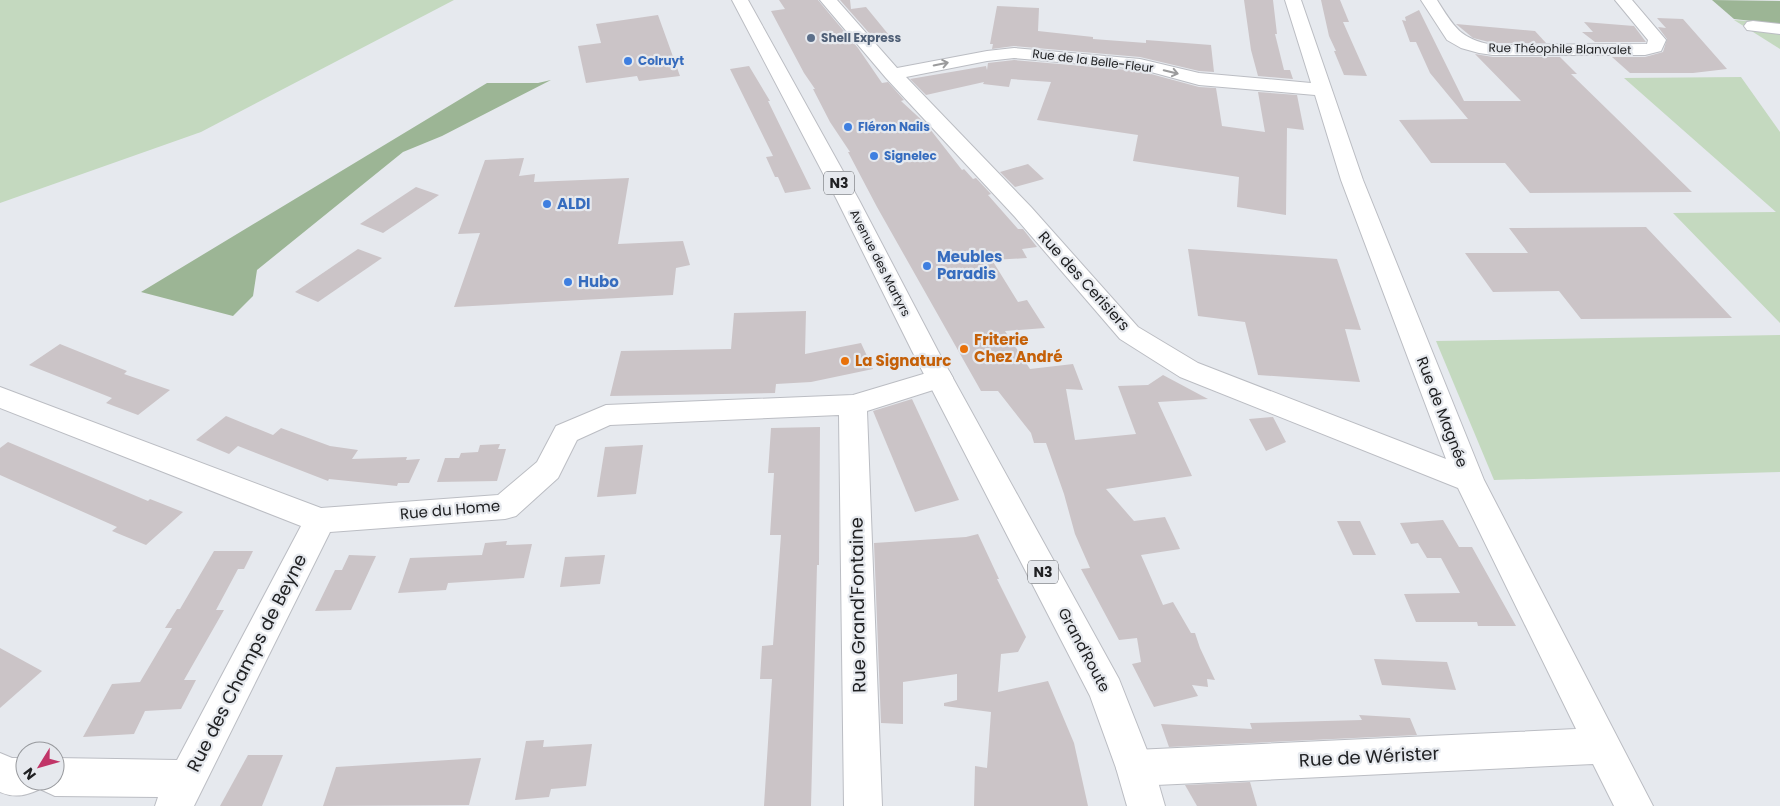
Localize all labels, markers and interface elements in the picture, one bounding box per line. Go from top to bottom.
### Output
place label: Shell Express [821,29,901,46]
marker: Shell Express [805,32,817,44]
street label: Rue Théophile Blanvalet [1488,39,1632,58]
street label: Rue de la Belle-Fleur [1031,45,1155,76]
place label: Colruyt [638,52,684,69]
marker: Colruyt [622,55,634,67]
one-way arrow [932,59,948,69]
one-way arrow [1162,68,1178,77]
place label: Fléron Nails [858,118,930,135]
marker: Fléron Nails [842,121,854,133]
place label: Signelec [884,147,937,164]
marker: Signelec [868,150,880,162]
road number: N3 [824,172,854,194]
place label: ALDI [557,193,591,214]
marker: ALDI [541,198,553,210]
street label: Avenue des Martyrs [846,206,915,319]
street label: Rue des Cerisiers [1034,226,1135,335]
place label: Meubles Paradis [937,246,1002,284]
marker: Meubles Paradis [921,260,933,272]
place label: Hubo [578,271,619,292]
marker: Hubo [562,276,574,288]
place label: Friterie Chez André [974,329,1062,367]
marker: Friterie Chez André [958,343,970,355]
place label: La Signaturc [855,350,951,371]
street label: Rue de Magnée [1412,354,1473,470]
marker: La Signaturc [839,355,851,367]
street label: Rue du Home [399,495,501,524]
street label: Rue Grand'Fontaine [843,517,872,693]
street label: Rue des Champs de Beyne [181,549,313,776]
road number: N3 [1028,560,1058,584]
street label: Grand'Route [1053,604,1115,696]
street label: Rue de Wérister [1298,740,1440,773]
north arrow [15,741,65,791]
text: N [18,764,41,784]

